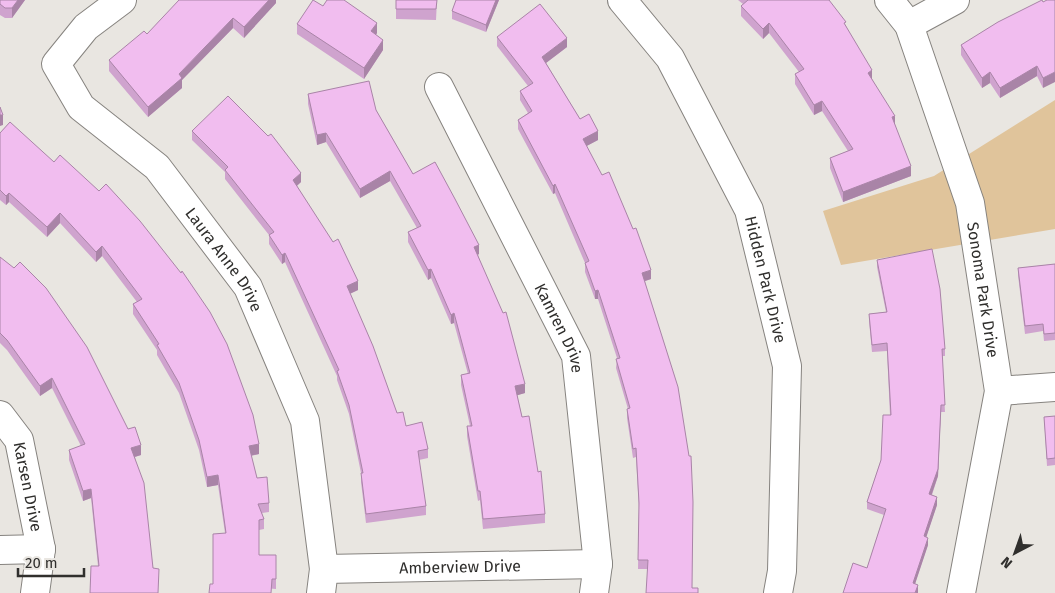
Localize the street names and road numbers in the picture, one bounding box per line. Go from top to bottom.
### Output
street label: Laura Anne Drive [181,204,266,315]
street label: Hidden Park Drive [741,214,790,345]
street label: Sonoma Park Drive [963,221,1003,359]
street label: Kamren Drive [531,280,587,374]
street label: Karsen Drive [10,440,46,533]
street label: Amberview Drive [399,556,521,578]

